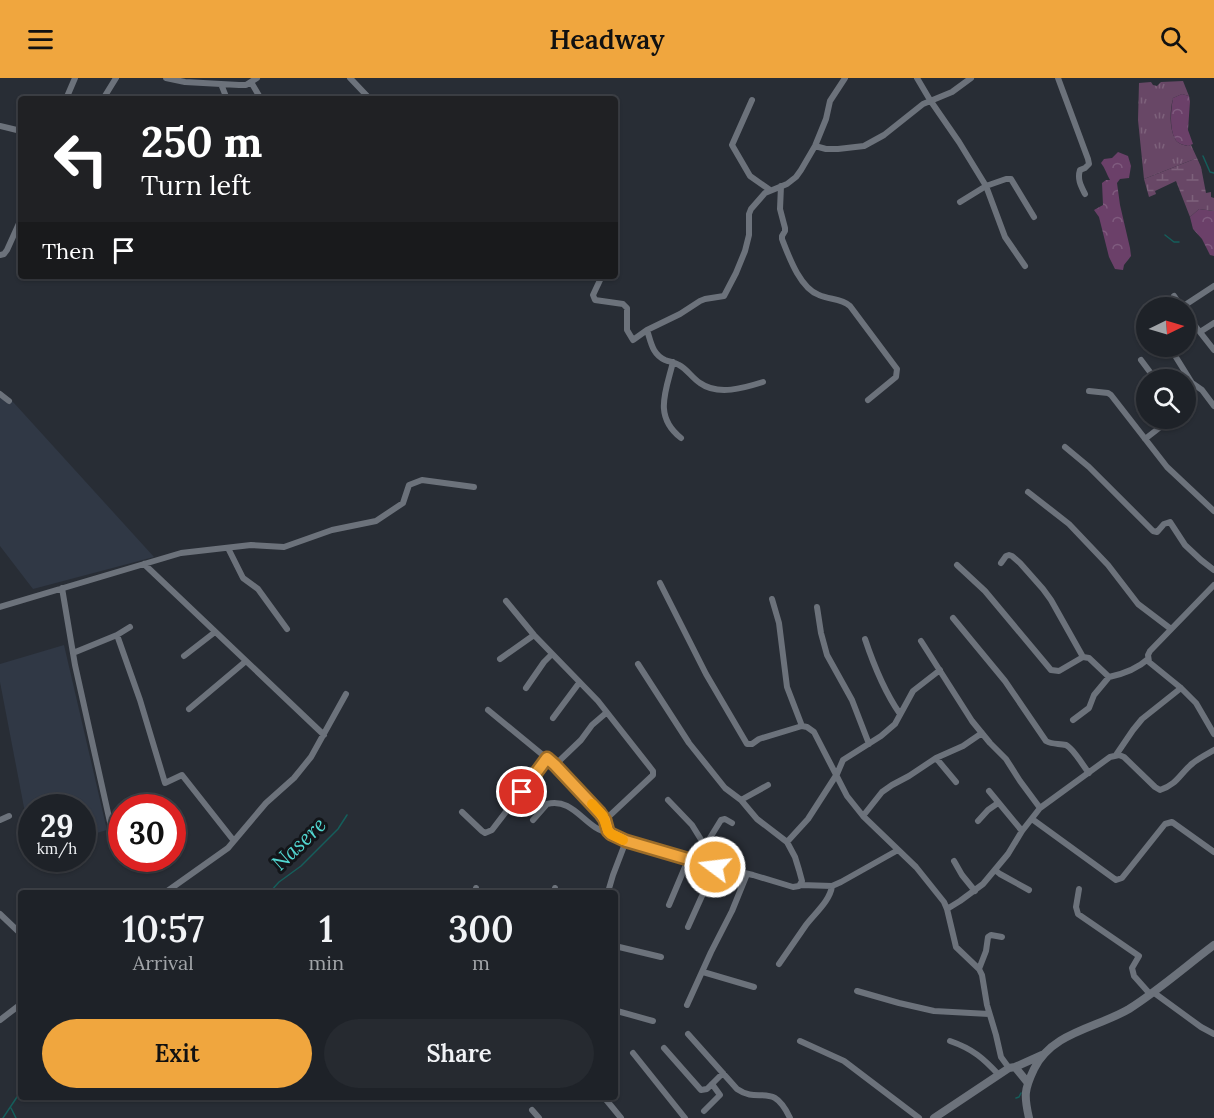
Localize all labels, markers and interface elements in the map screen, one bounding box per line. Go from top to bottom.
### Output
text: Headway [549,22,665,56]
icon: menu [24,23,57,56]
icon: search [1157,23,1190,56]
text: 250 m [141,115,262,169]
icon: left [42,120,120,198]
text: Turn left [141,168,251,202]
icon: arrive [107,234,140,267]
text: Then [42,237,95,265]
north arrow [1136,297,1196,357]
map controls [1136,297,1196,429]
button: search [1136,369,1196,429]
pin [496,766,547,817]
icon: arrive [505,775,538,808]
speed limit sign: 30 [108,794,186,872]
text: 29 [40,807,74,845]
water label: Nasere [266,811,332,876]
position arrow [683,835,747,899]
text: km/h [37,839,77,858]
text: 10:57 [122,906,204,952]
text: 1 [319,906,333,952]
text: 300 [448,906,514,952]
text: Arrival [133,950,194,975]
text: min [308,950,344,975]
text: m [472,950,490,975]
button: Exit [42,1019,312,1088]
button: Share [324,1019,594,1088]

